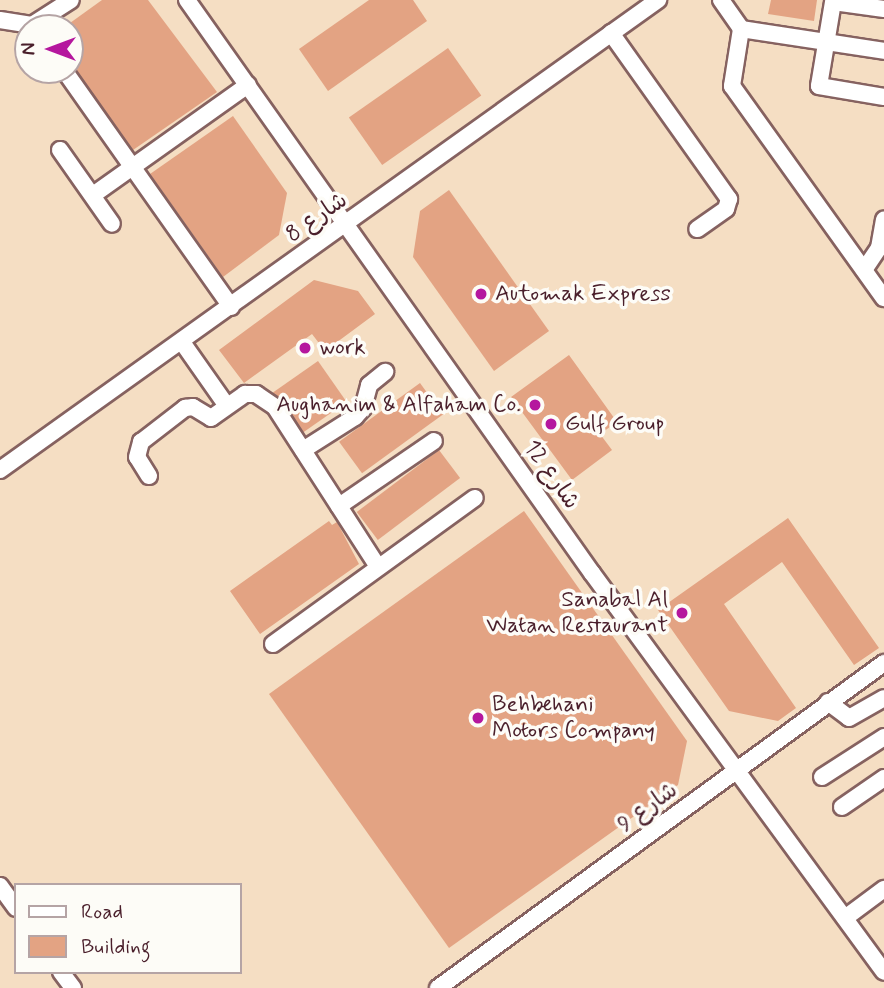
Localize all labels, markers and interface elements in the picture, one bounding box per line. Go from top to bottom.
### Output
north arrow [14,14,84,84]
text: N [17,43,42,55]
street label: شارع 8 [281,187,353,249]
place label: Automak Express [495,280,669,308]
marker: Automak Express [473,286,489,302]
place label: work [319,334,366,362]
marker: work [297,340,313,356]
place label: Aughanim & Alfaham Co. [273,391,521,419]
marker: Aughanim & Alfaham Co. [527,397,543,413]
place label: Gulf Group [565,410,664,438]
marker: Gulf Group [543,416,559,432]
street label: شارع 12 [517,435,585,515]
place label: Sanabal Al Watan Restaurant [486,586,668,640]
marker: Sanabal Al Watan Restaurant [674,605,690,621]
place label: Behbehani Motors Company [492,691,655,745]
marker: Behbehani Motors Company [470,710,486,726]
street label: شارع 9 [613,777,683,839]
legend [14,883,242,974]
text: Road [81,898,123,926]
text: Building [81,933,151,961]

